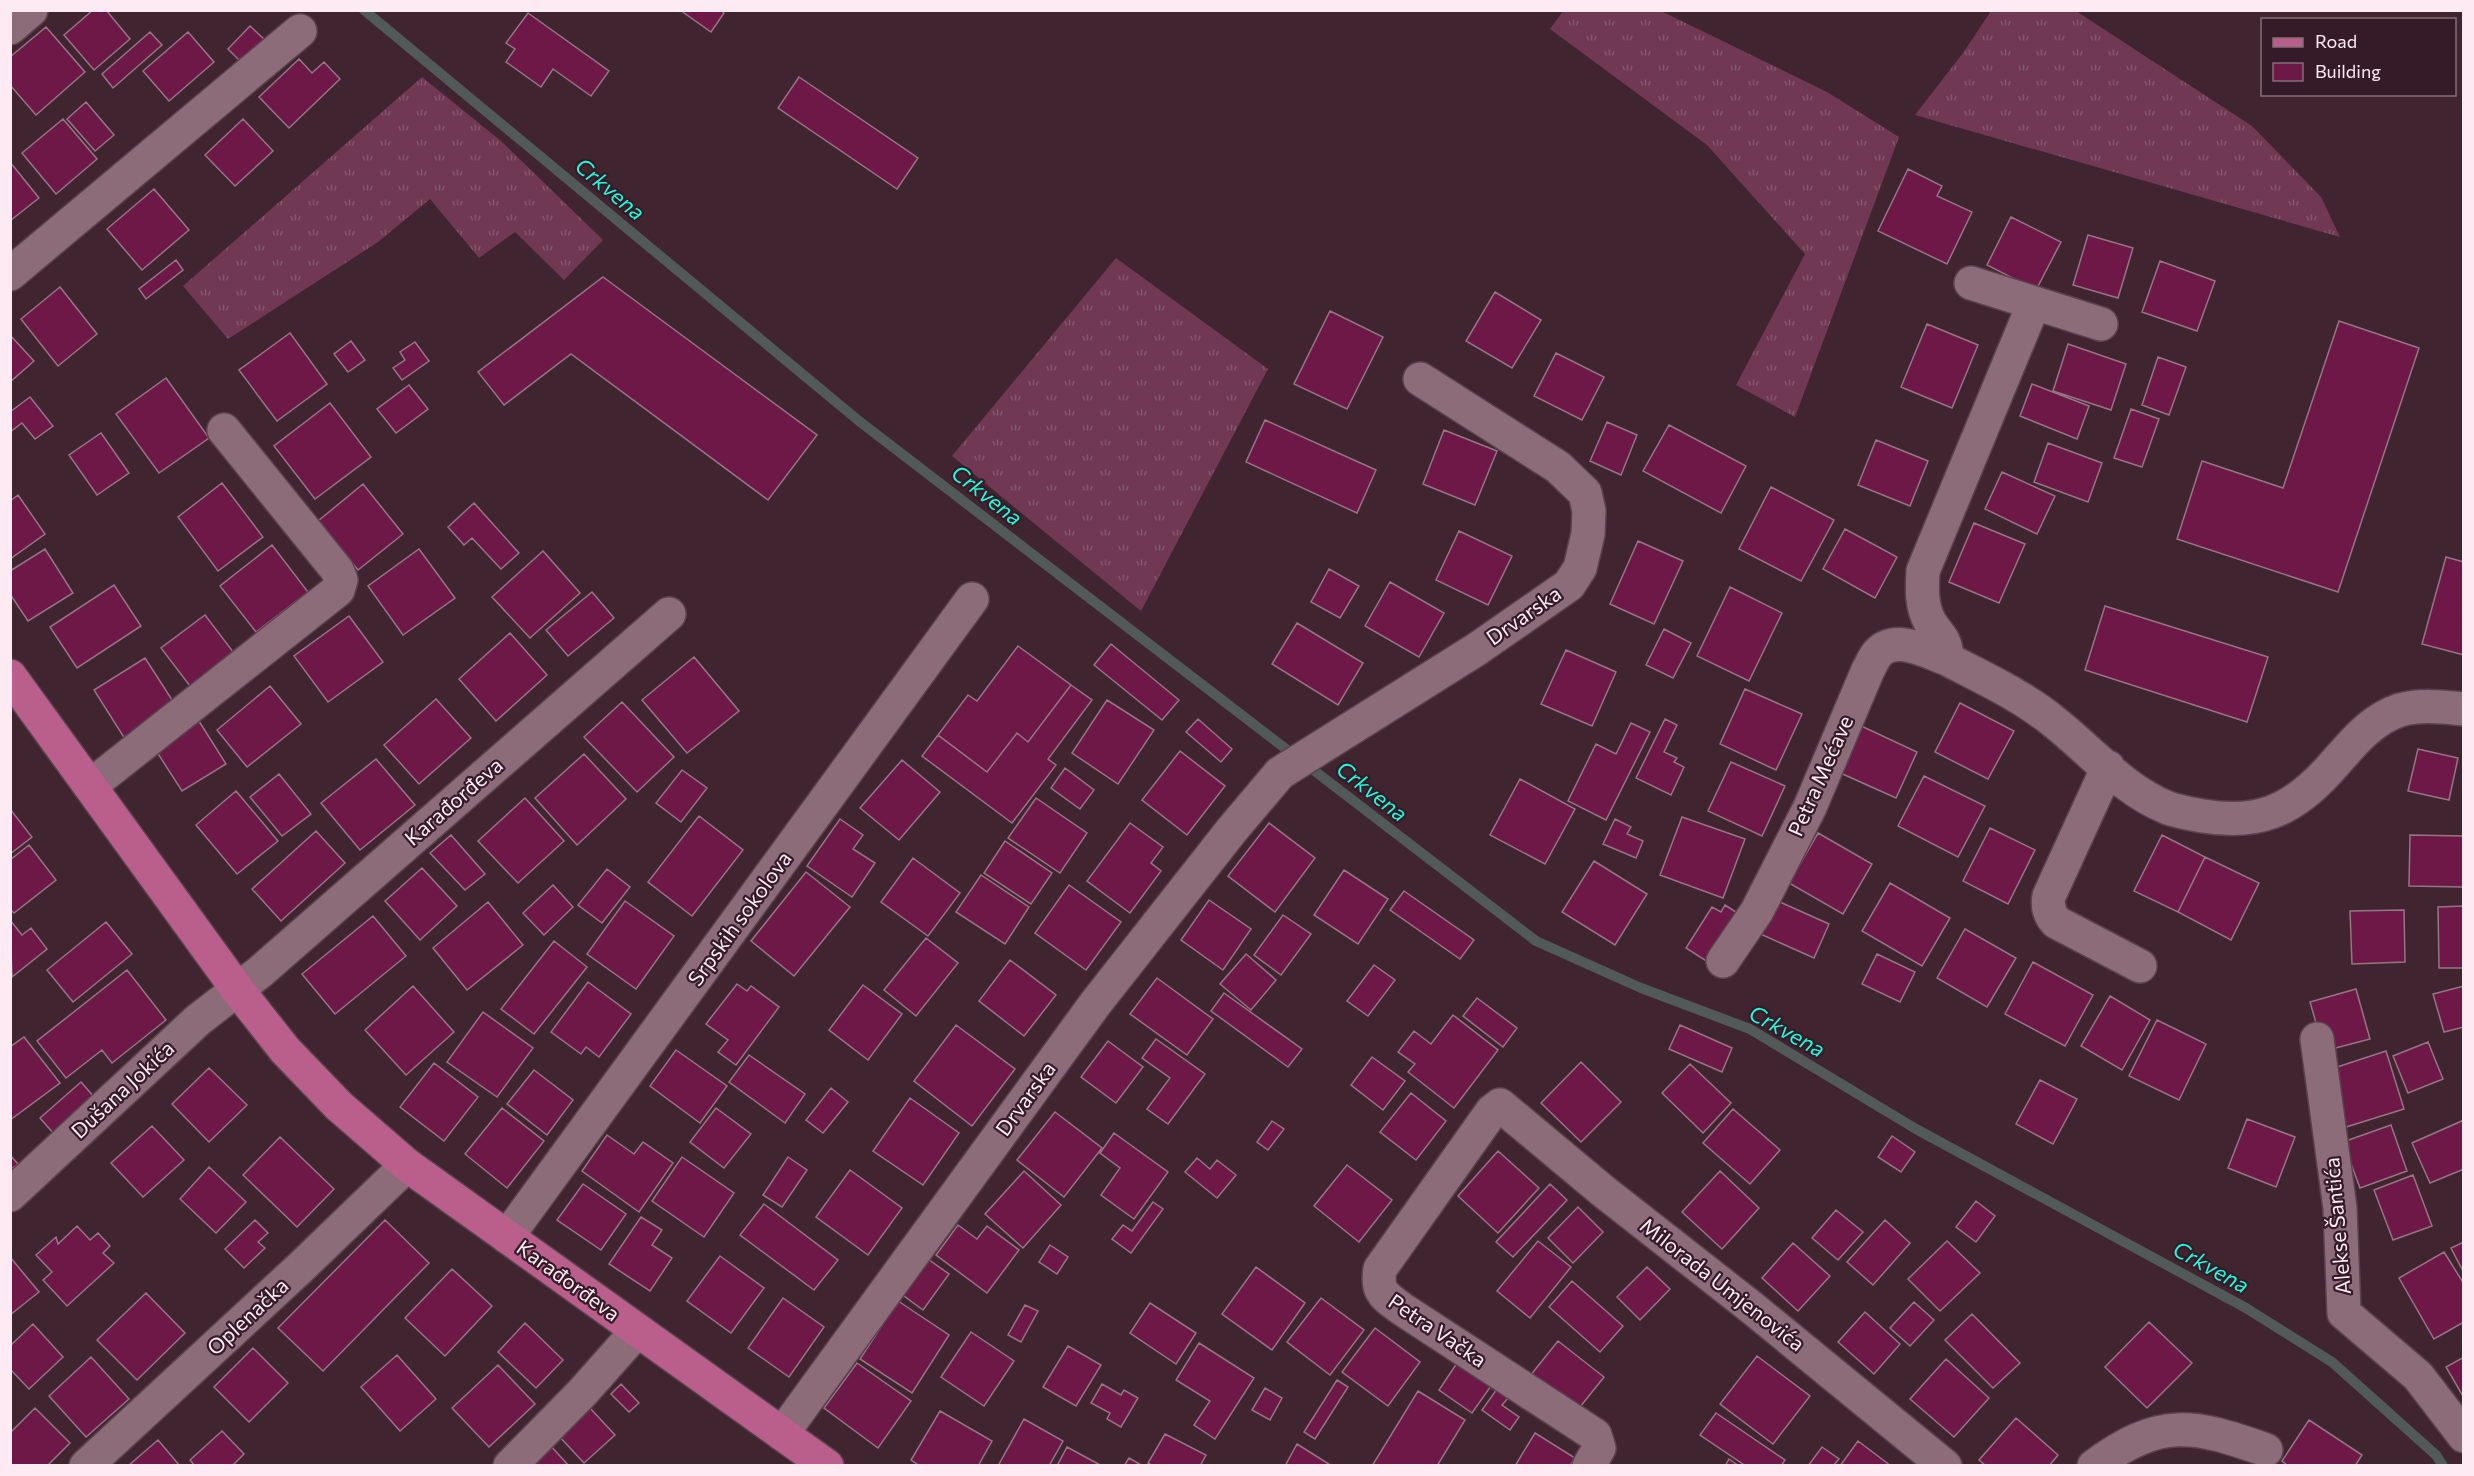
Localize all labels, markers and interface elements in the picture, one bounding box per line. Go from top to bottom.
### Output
legend [2261,18,2456,96]
text: Road [2315,30,2357,52]
text: Building [2315,60,2381,82]
water label: Crkvena [570,152,651,225]
water label: Crkvena [946,459,1028,531]
street label: Drvarska [1481,580,1565,649]
street label: Petra Mećave [1782,711,1857,840]
street label: Karađorđeva [399,752,507,850]
water label: Crkvena [1331,755,1413,827]
street label: Srpskih sokolova [682,846,796,990]
water label: Crkvena [1745,999,1830,1062]
street label: Dušana Jokića [65,1035,179,1143]
street label: Drvarska [990,1056,1060,1140]
street label: Alekse Šantića [2318,1156,2355,1296]
street label: Milorada Umjenovića [1636,1212,1810,1356]
street label: Karađorđeva [512,1234,625,1326]
water label: Crkvena [2169,1235,2254,1298]
street label: Oplenačka [201,1272,293,1360]
street label: Petra Vačka [1384,1288,1491,1372]

